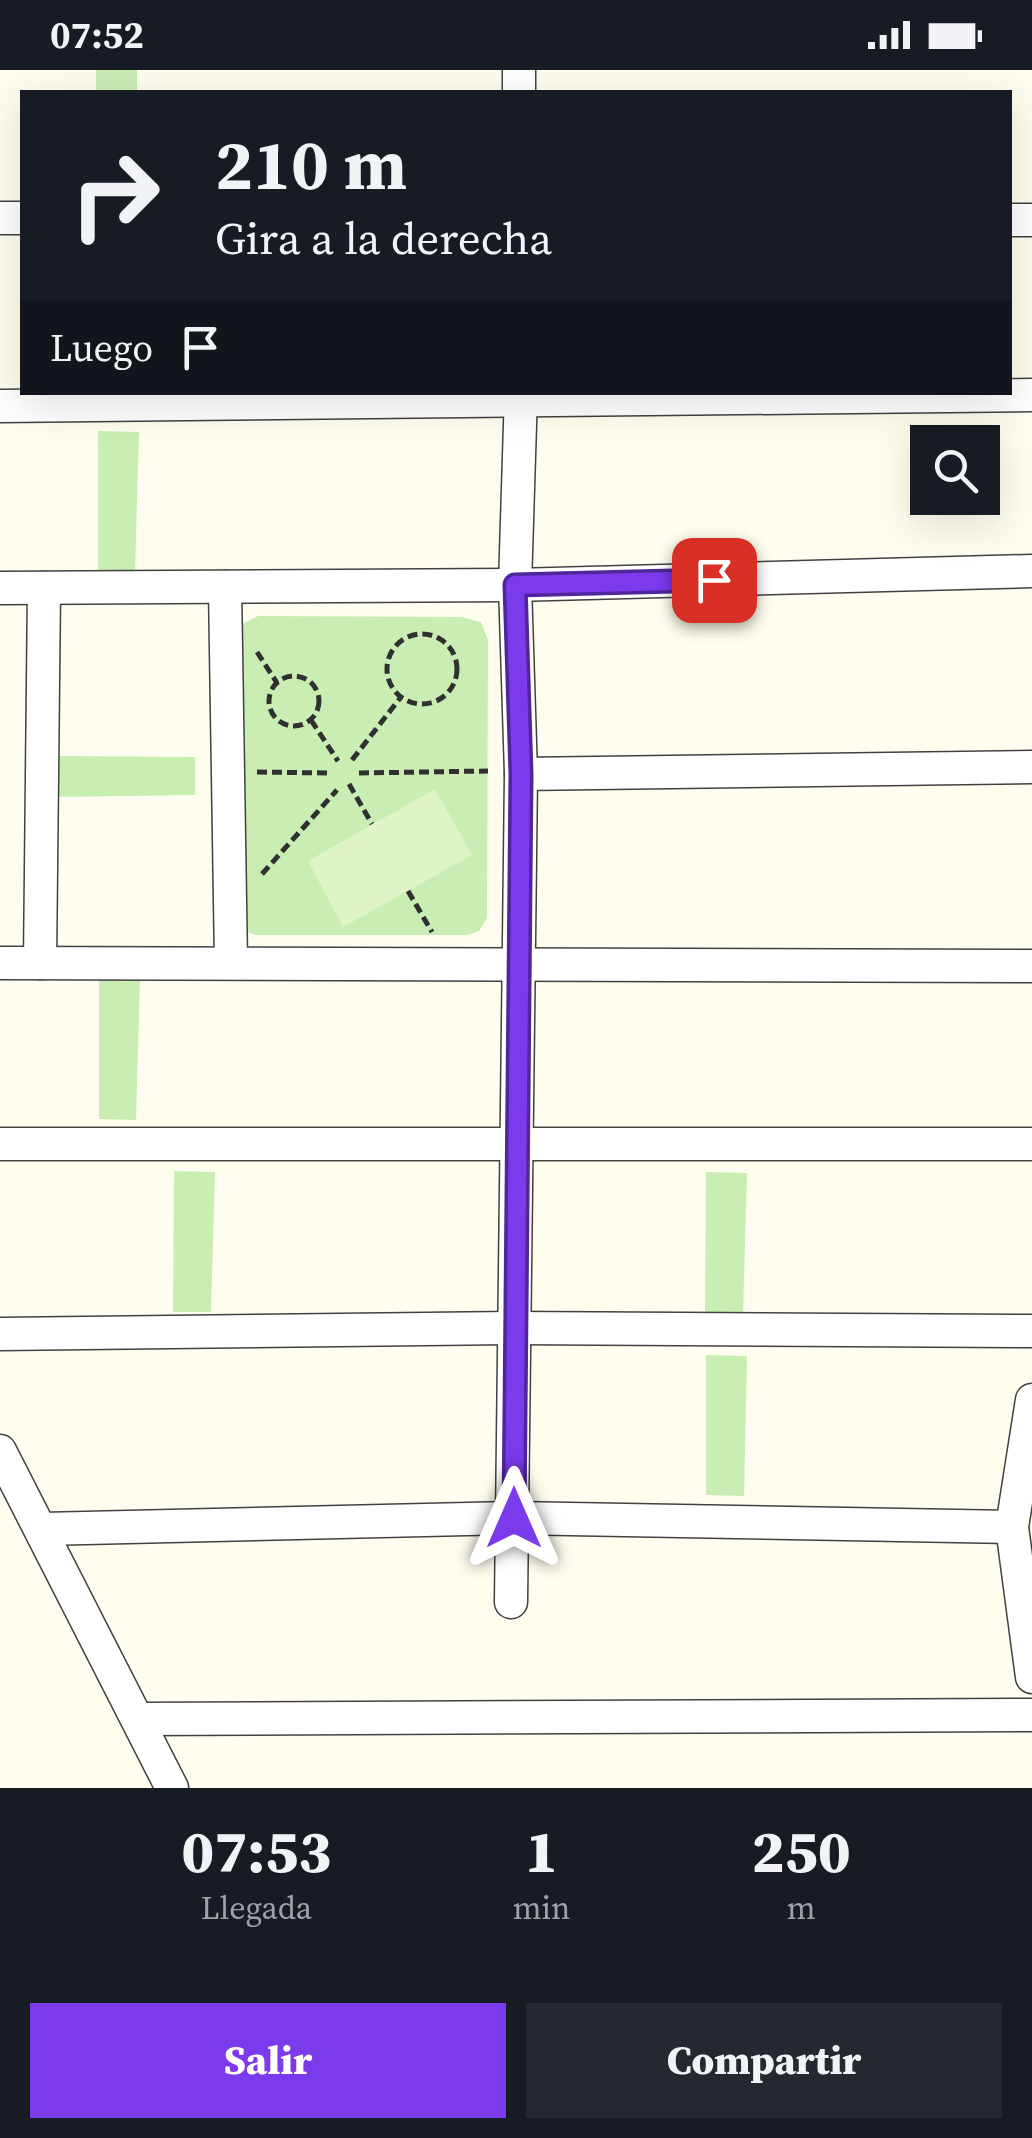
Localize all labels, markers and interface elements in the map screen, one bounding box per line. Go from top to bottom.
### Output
text: 07:52 [50,9,144,61]
text: 210 m [215,116,407,212]
icon: right [50,130,180,260]
text: Gira a la derecha [215,207,552,269]
icon: arrive [173,320,228,375]
text: Luego [50,322,153,374]
map controls [910,425,1000,515]
button: search [910,425,1000,515]
pin [672,538,757,623]
icon: arrive [687,553,742,608]
position arrow [462,1466,566,1570]
text: 07:53 [181,1810,331,1892]
text: 1 [525,1810,558,1892]
text: 250 [752,1810,851,1892]
text: Llegada [201,1886,312,1930]
text: min [513,1886,570,1930]
text: m [787,1886,816,1930]
button: Salir [30,2003,506,2118]
button: Compartir [526,2003,1002,2118]

